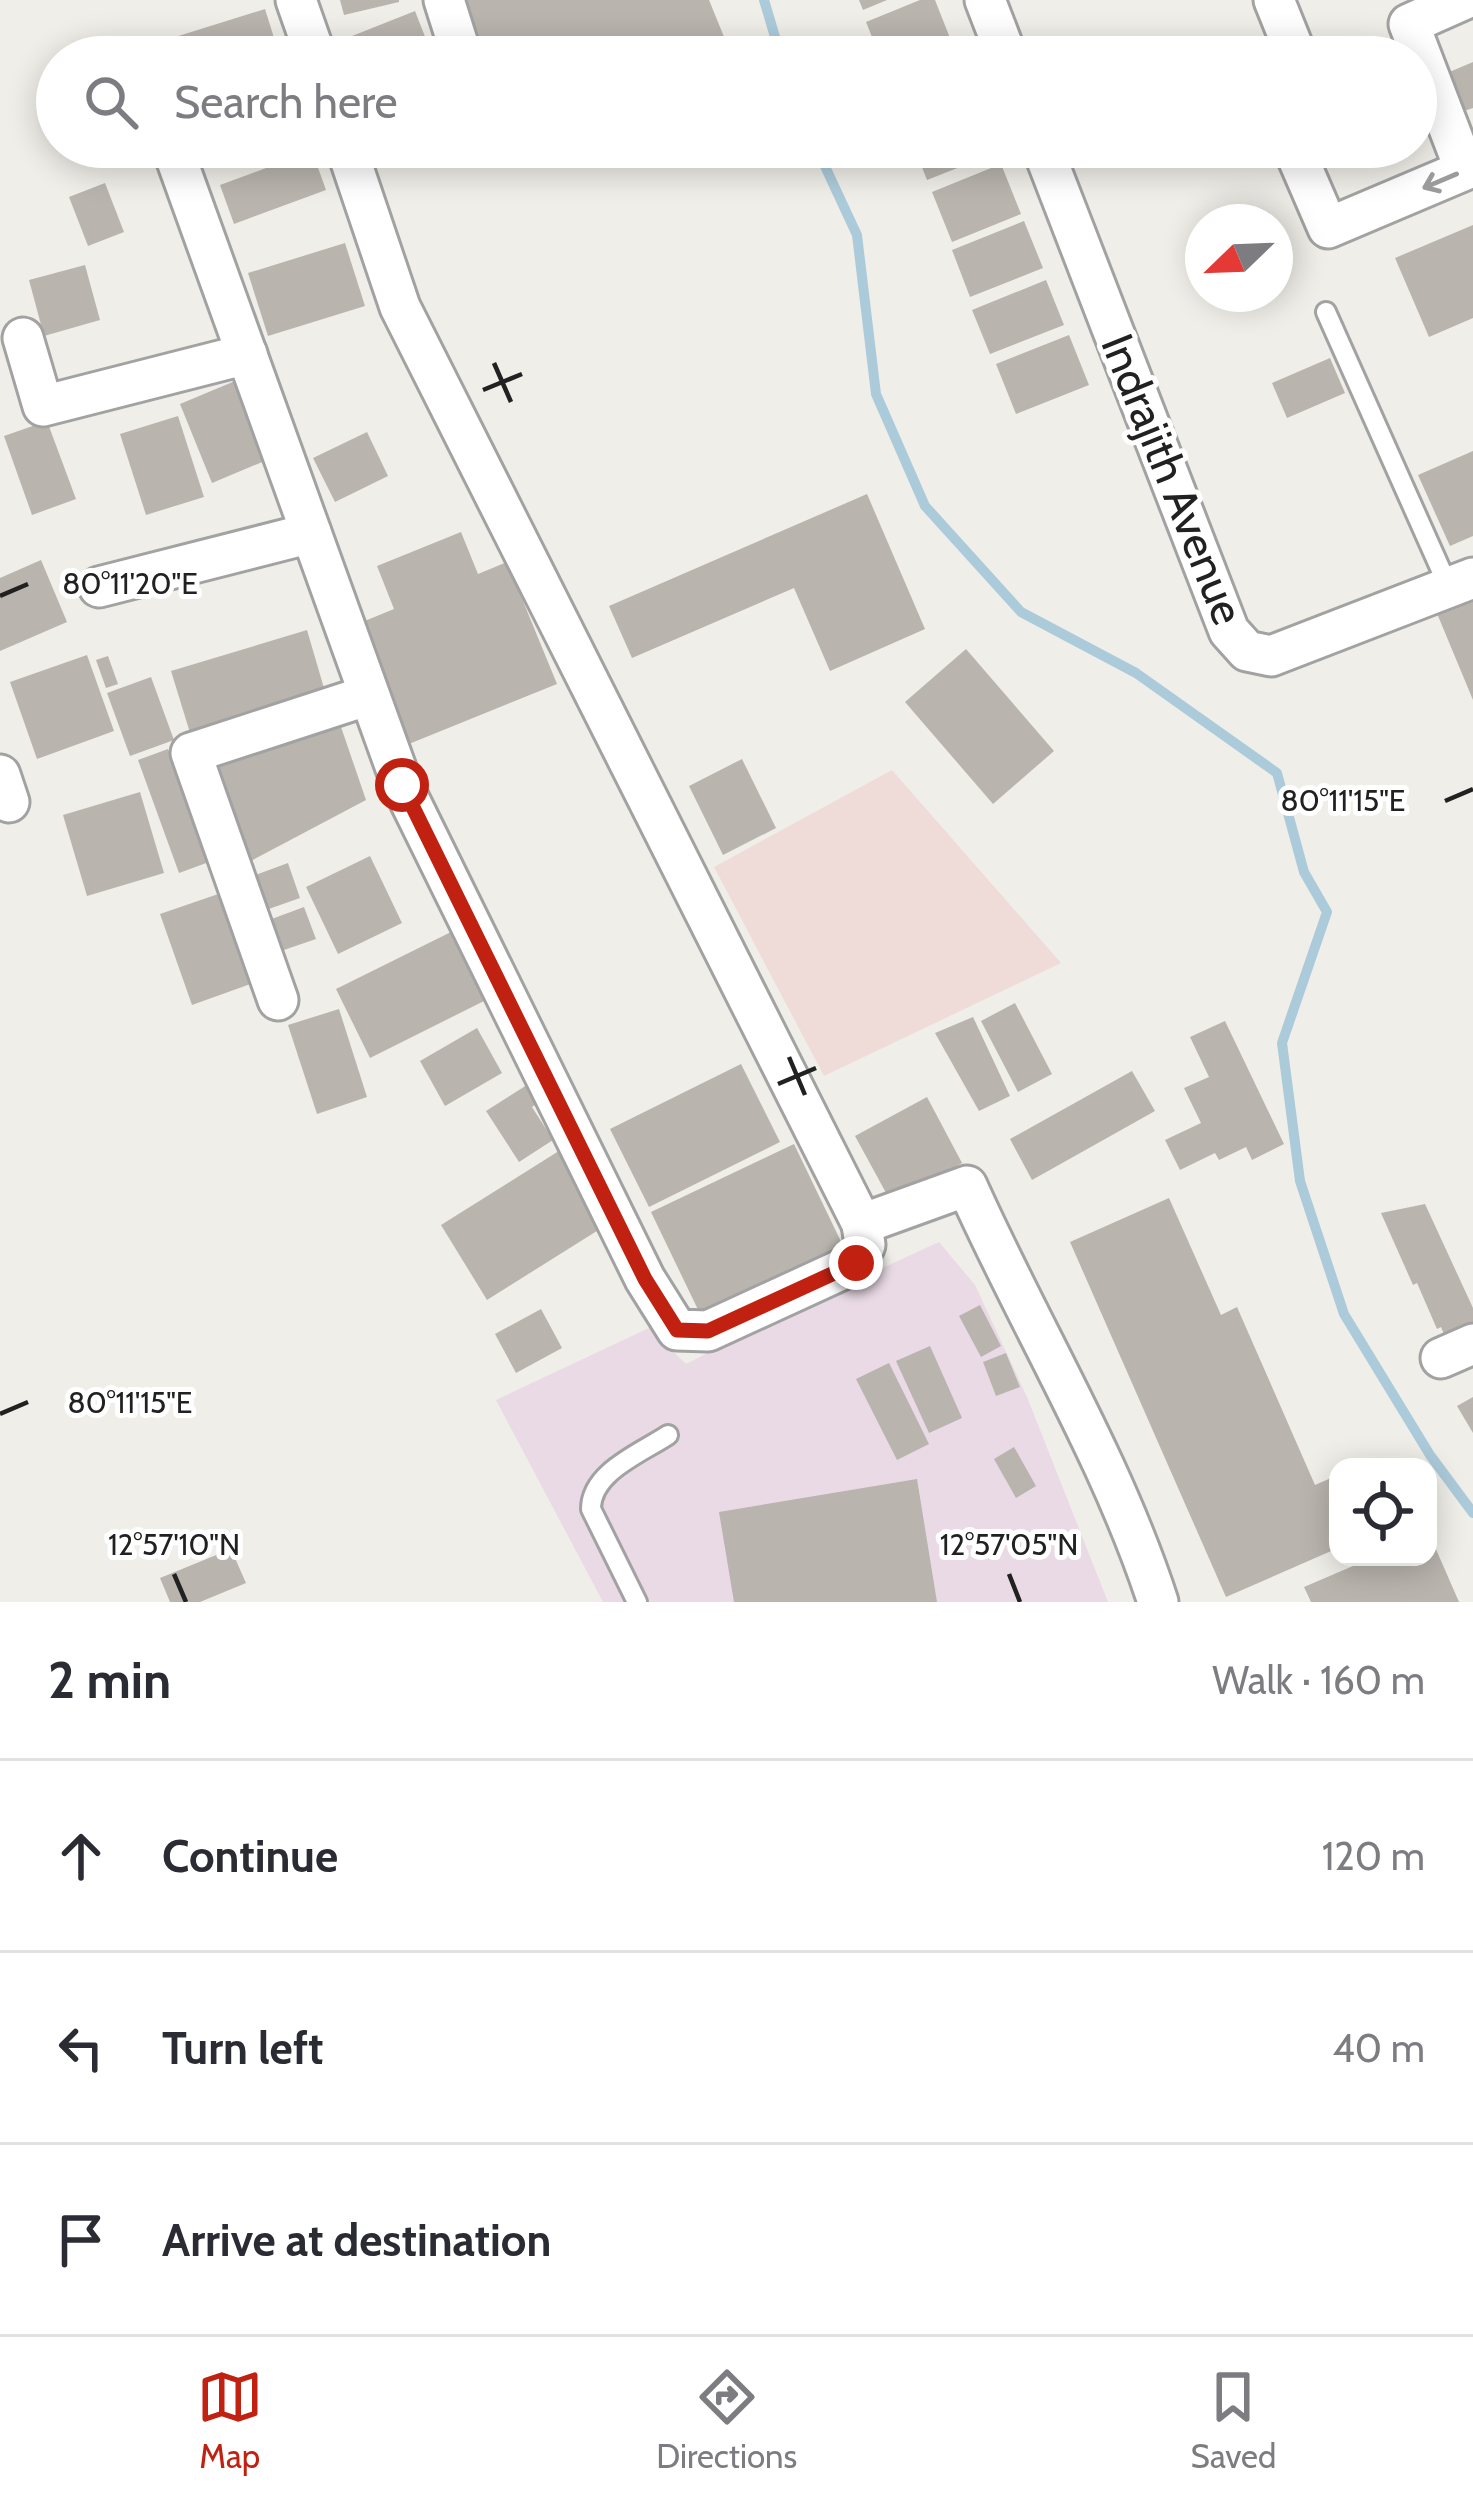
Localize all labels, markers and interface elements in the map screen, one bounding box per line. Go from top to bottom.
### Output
search box [36,36,1437,168]
icon: search [78,69,144,135]
text: Search here [174,75,398,129]
one-way arrow [1423,171,1459,193]
north arrow [1185,204,1293,312]
street label: Indrajith Avenue [1090,326,1256,632]
text: 80°11'20"E [62,565,198,602]
route start [375,758,429,812]
text: 80°11'15"E [1281,782,1405,819]
route end [829,1236,883,1290]
text: 80°11'15"E [68,1384,192,1421]
map controls [1329,1458,1437,1566]
button: locate [1329,1458,1437,1566]
text: 12°57'10"N [108,1526,240,1563]
text: 12°57'05"N [940,1526,1078,1563]
text: 2 min [48,1649,171,1711]
text: Walk · 160 m [1212,1656,1425,1704]
icon: ahead [48,1823,114,1889]
text: Continue [162,1829,338,1883]
text: 120 m [1322,1832,1425,1880]
icon: left [48,2015,114,2081]
text: Turn left [162,2021,324,2075]
text: 40 m [1332,2024,1425,2072]
icon: arrive [48,2207,114,2273]
text: Arrive at destination [162,2213,551,2267]
tab: Map [197,2364,263,2476]
tab: Directions [656,2364,797,2476]
tab: Saved [1191,2364,1276,2476]

